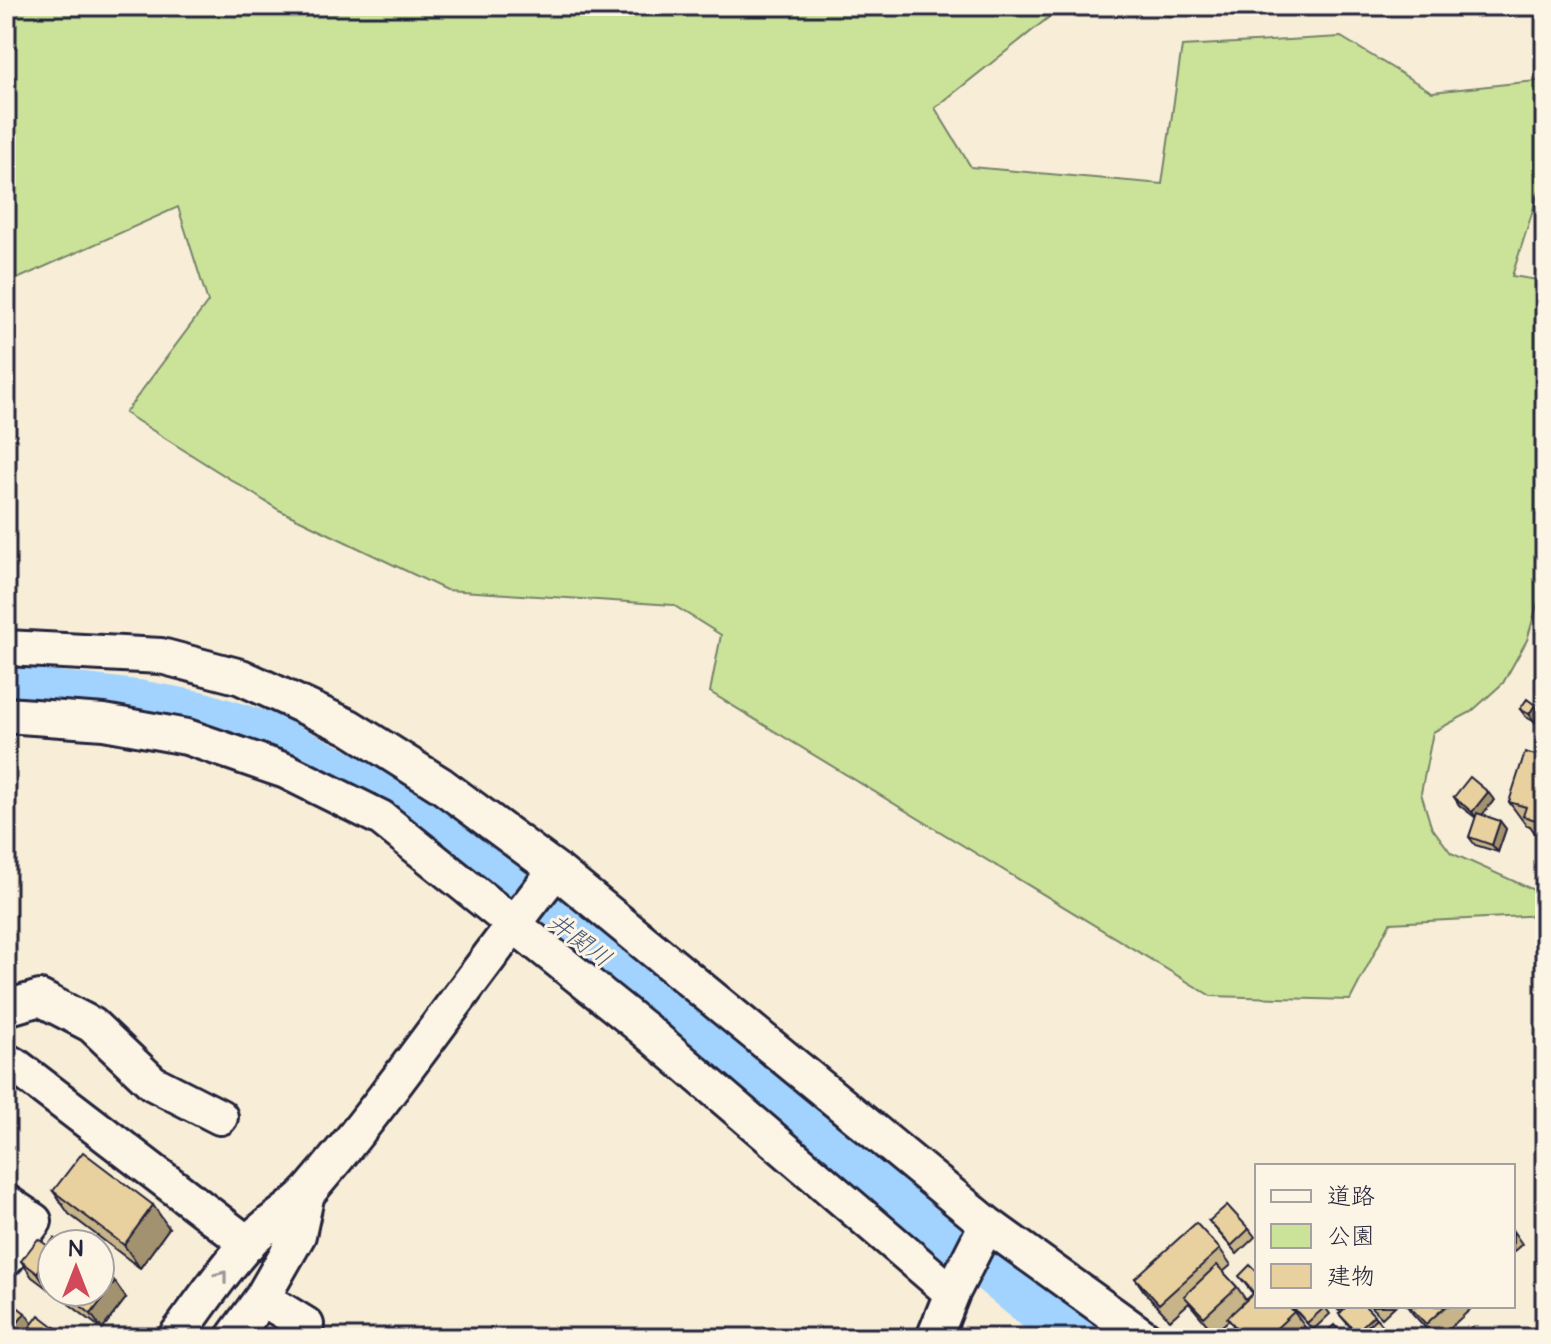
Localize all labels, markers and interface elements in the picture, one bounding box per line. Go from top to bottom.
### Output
water label: 井関川 [540,906,618,976]
legend [1255,1164,1515,1308]
text: 道路 [1327,1180,1375,1214]
text: 公園 [1327,1220,1375,1254]
north arrow [36,1228,116,1308]
text: N [69,1234,83,1265]
text: 建物 [1327,1260,1375,1294]
one-way arrow [213,1270,227,1285]

